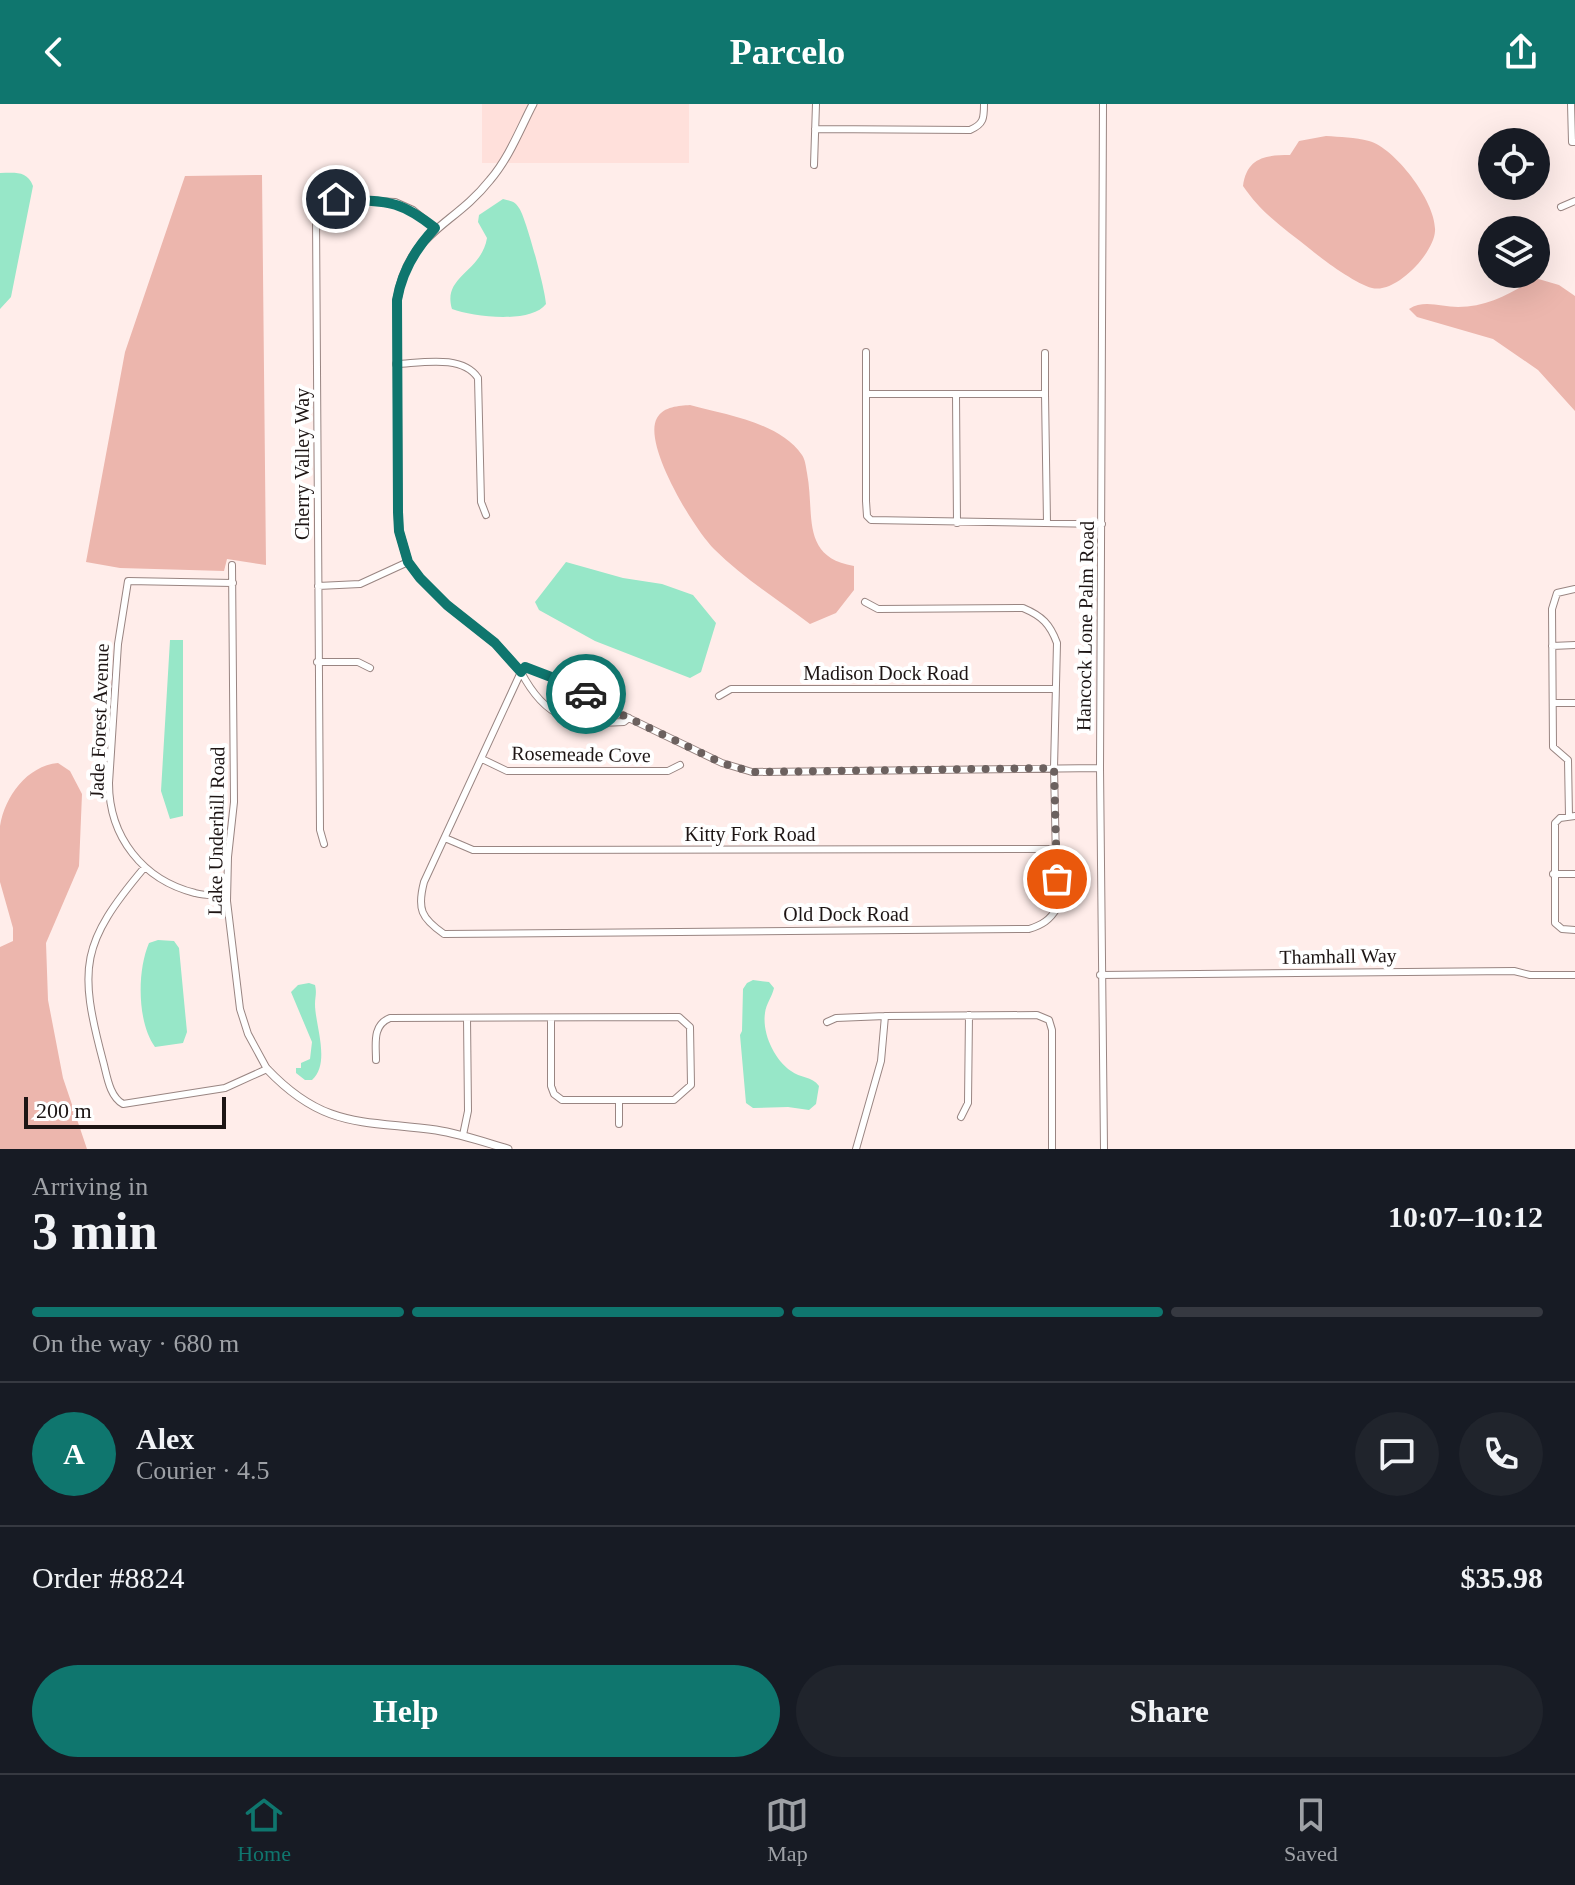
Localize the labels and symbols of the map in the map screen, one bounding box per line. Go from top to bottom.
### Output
pin [302,165,370,233]
street label: Cherry Valley Way [291,388,314,540]
street label: Hancock Lone Palm Road [1072,521,1098,731]
street label: Jade Forest Avenue [85,643,113,799]
courier [546,654,626,734]
street label: Madison Dock Road [803,662,969,684]
street label: Rosemeade Cove [511,742,651,766]
street label: Lake Underhill Road [204,746,228,916]
street label: Kitty Fork Road [684,823,816,846]
pin [1023,845,1091,913]
street label: Old Dock Road [783,903,909,925]
street label: Thamhall Way [1279,944,1397,969]
scale bar [24,1093,226,1129]

